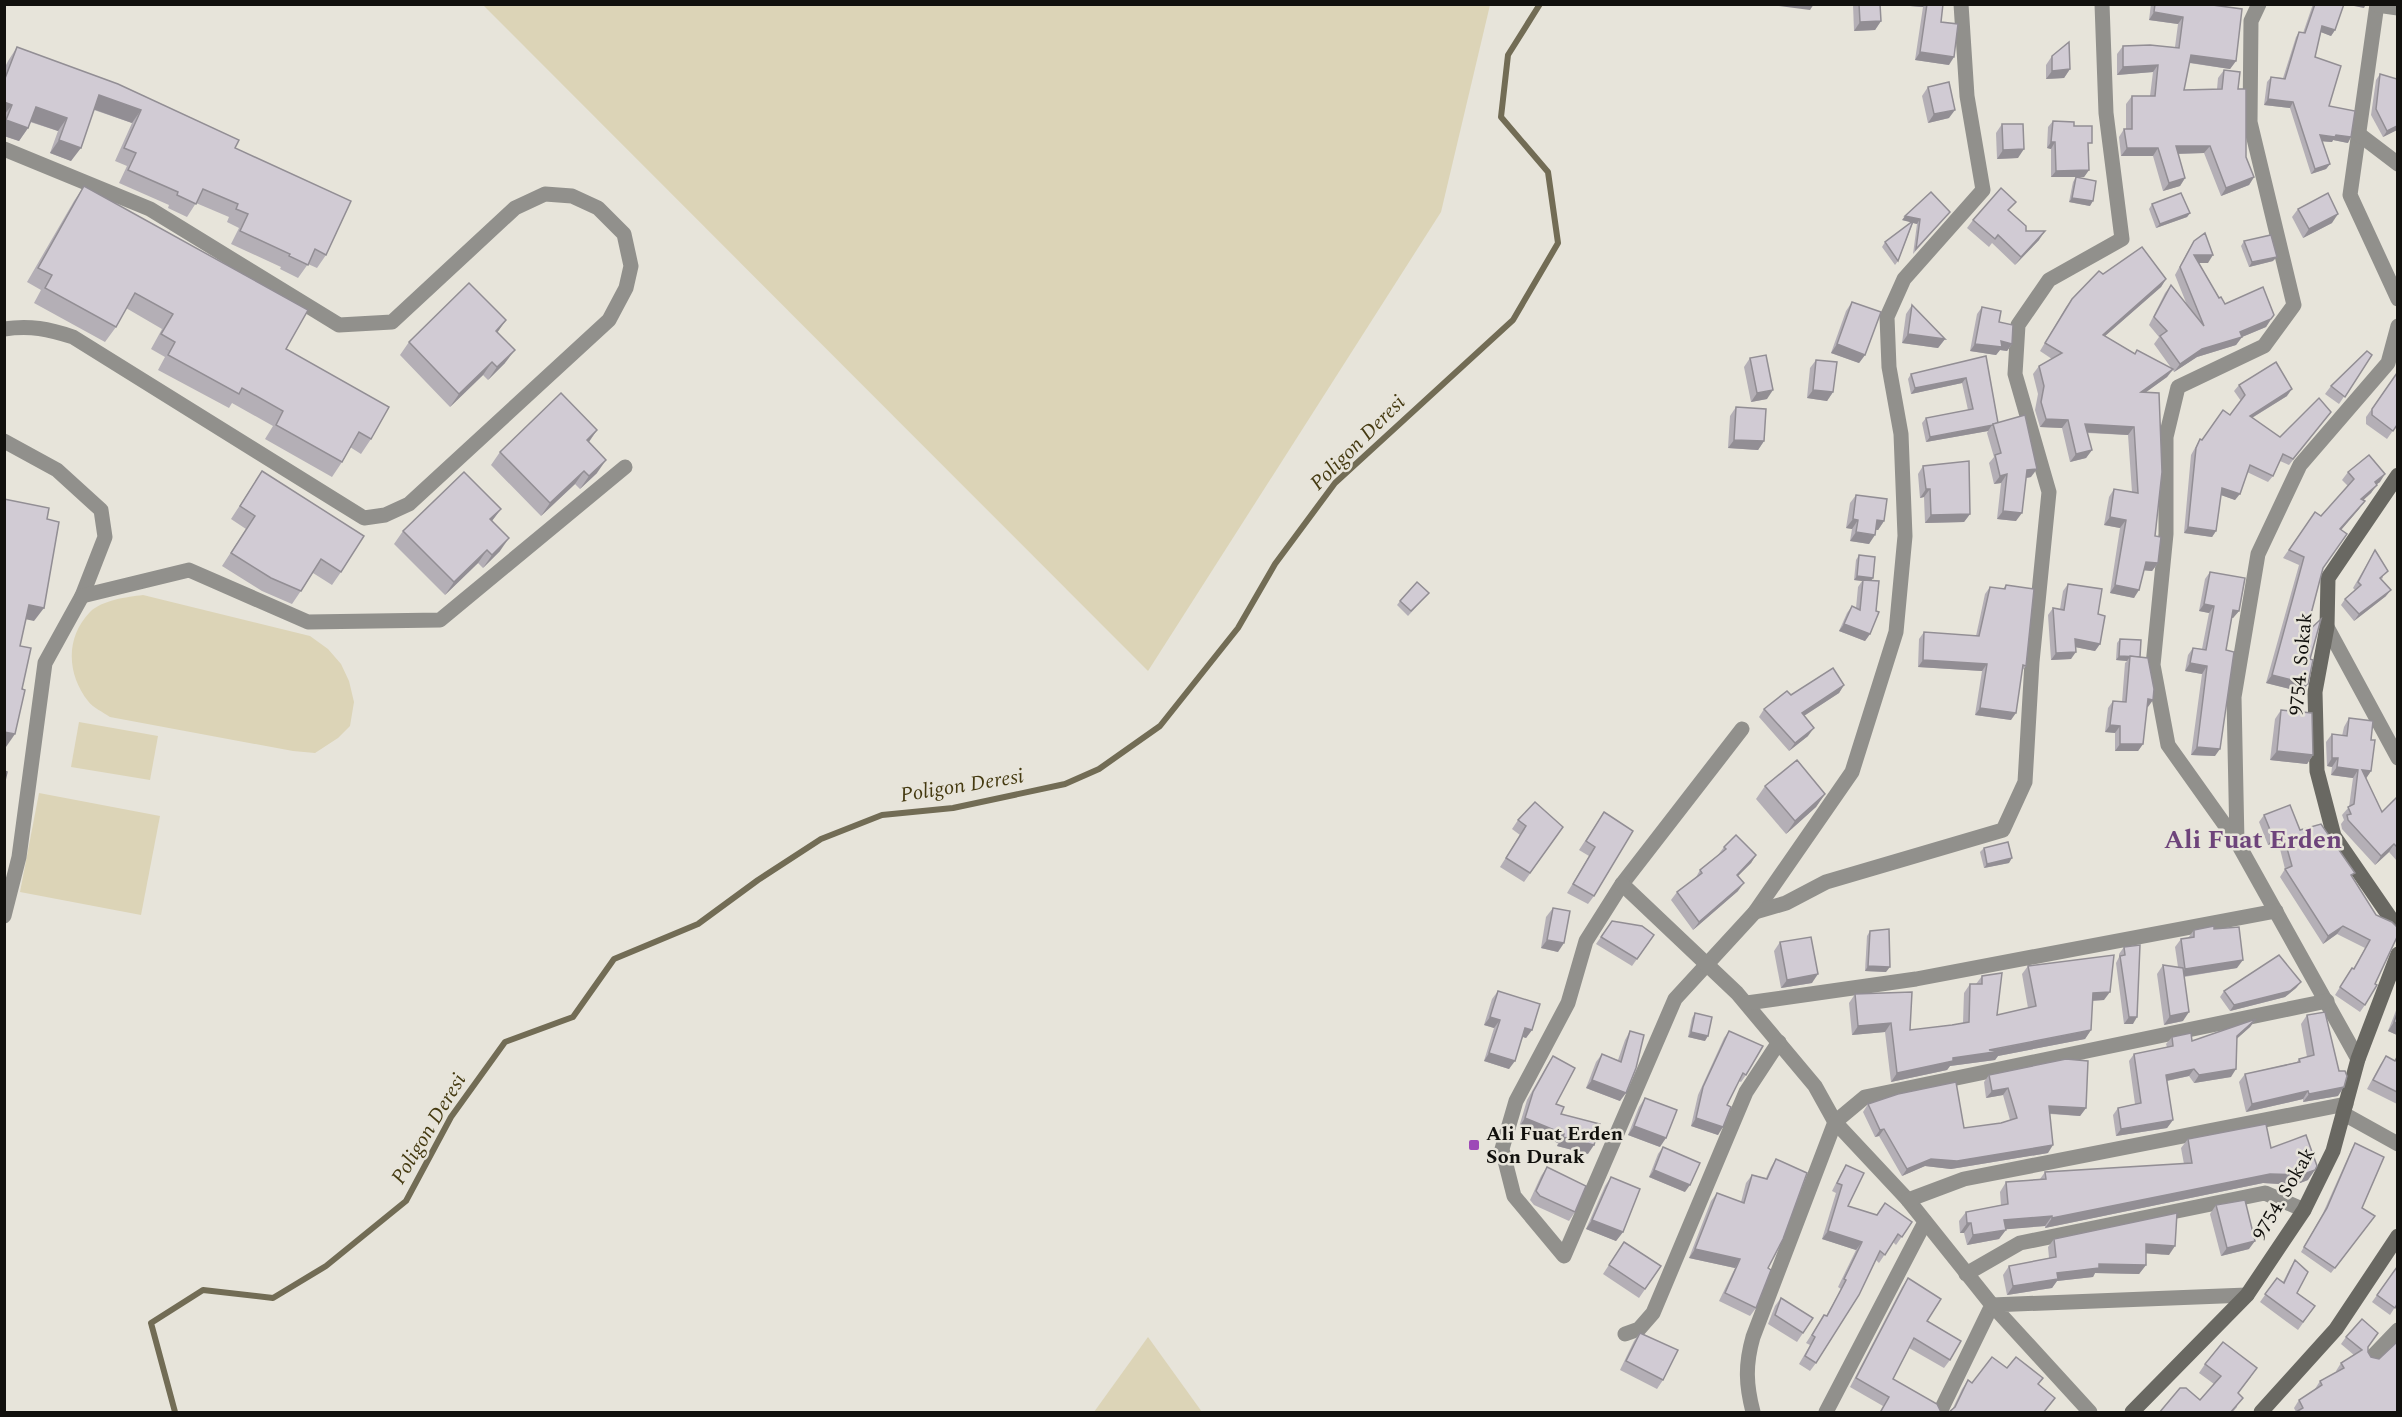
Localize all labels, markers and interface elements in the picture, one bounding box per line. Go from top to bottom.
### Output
water label: Poligon Deresi [1303,388,1413,498]
street label: 9754. Sokak [2282,611,2320,717]
water label: Poligon Deresi [898,760,1026,812]
district label: Ali Fuat Erden [2164,820,2342,860]
water label: Poligon Deresi [383,1067,475,1191]
place label: Ali Fuat Erden Son Durak [1486,1119,1623,1172]
marker: Ali Fuat Erden Son Durak [1467,1138,1481,1152]
street label: 9754. Sokak [2245,1142,2323,1246]

